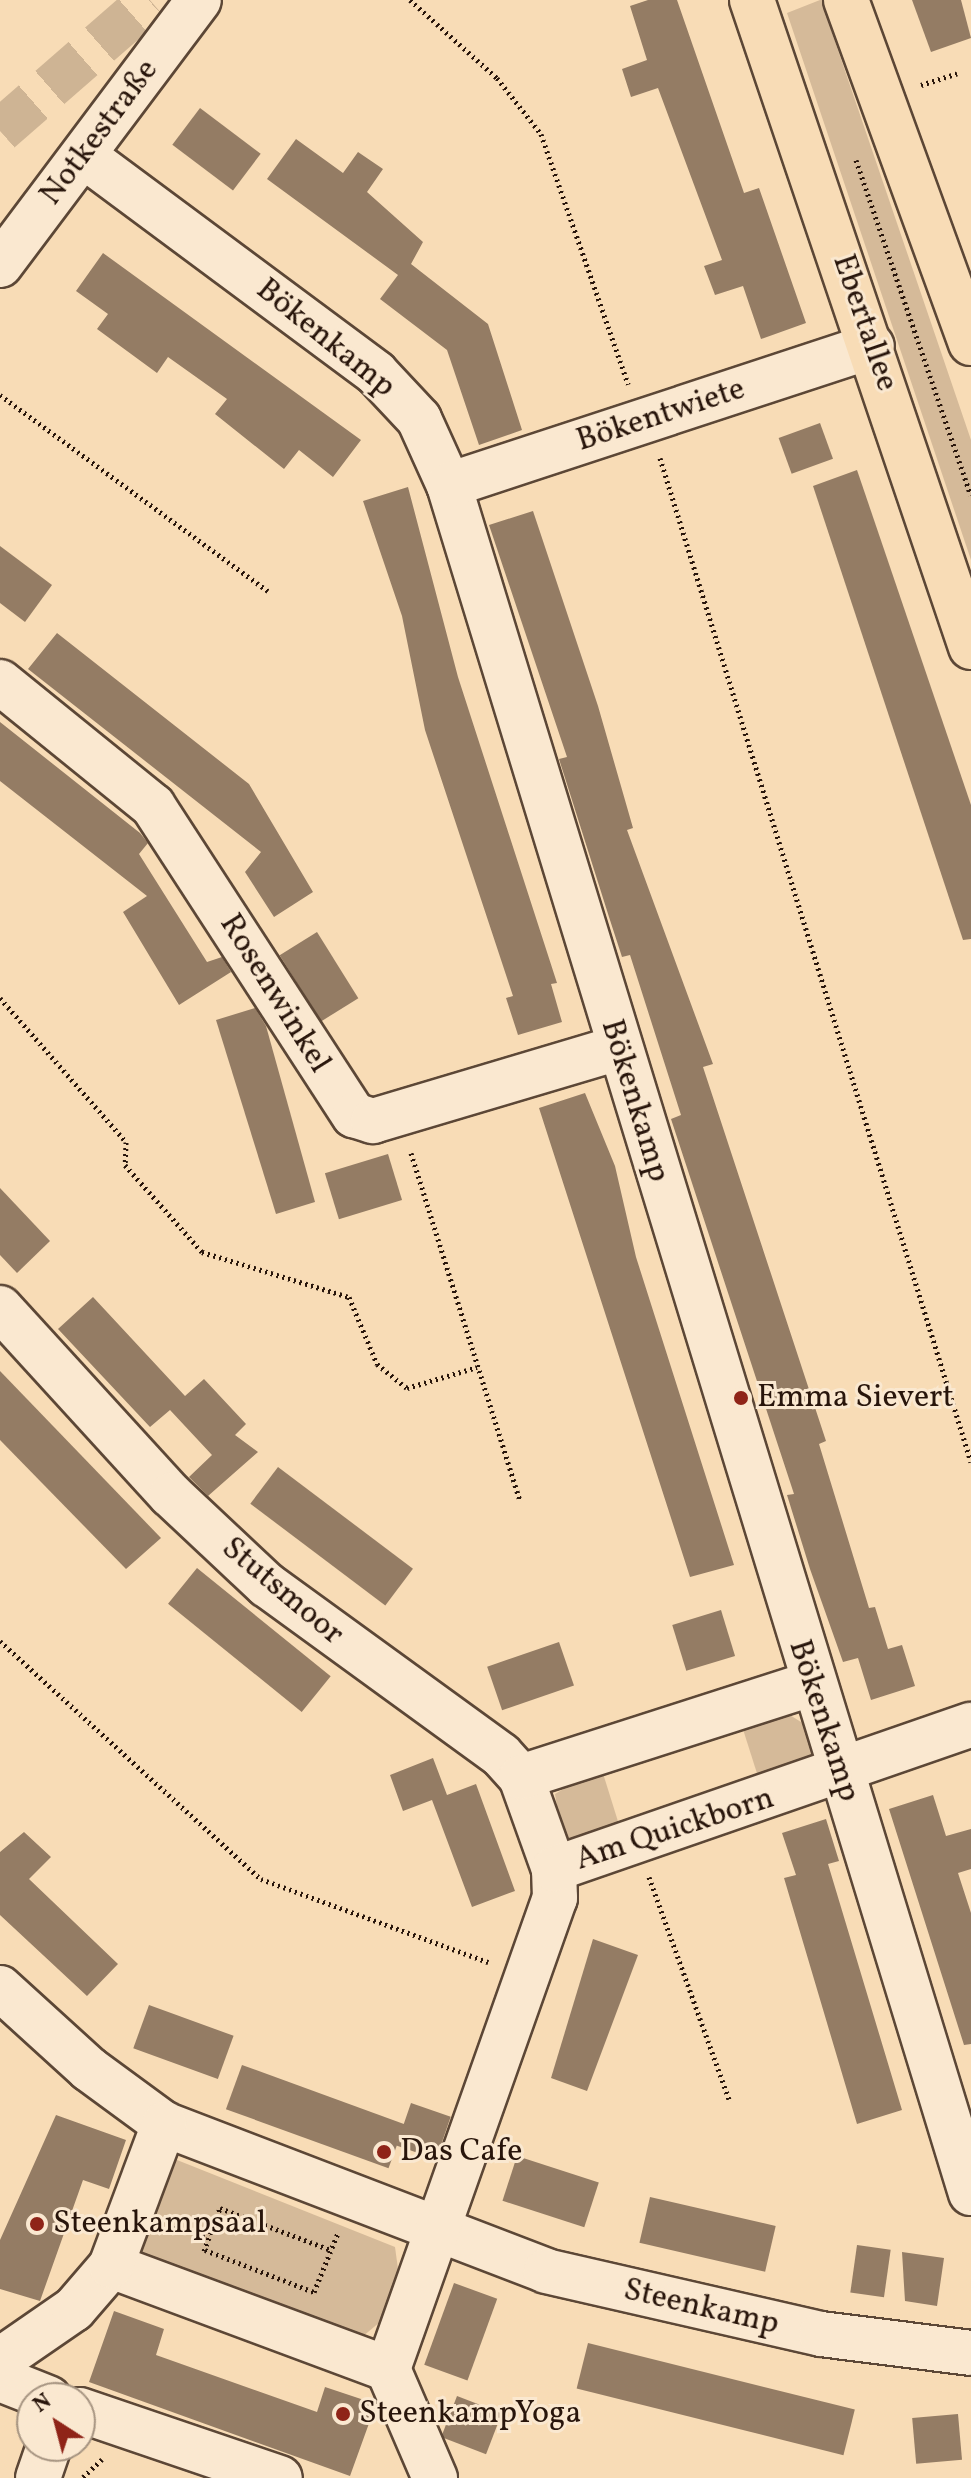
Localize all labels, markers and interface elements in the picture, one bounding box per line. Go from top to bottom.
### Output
street label: Notkestraße [33,52,167,214]
street label: Ebertallee [823,250,905,396]
street label: Bökenkamp [248,271,402,407]
street label: Bökentwiete [572,371,750,461]
street label: Rosenwinkel [210,907,338,1081]
street label: Bökenkamp [591,1015,677,1187]
place label: Emma Sievert [757,1379,954,1417]
marker: Emma Sievert [732,1389,750,1407]
street label: Stutsmoor [213,1530,351,1654]
street label: Bökenkamp [779,1635,867,1807]
street label: Am Quickborn [571,1780,779,1880]
place label: Das Cafe [400,2133,522,2171]
marker: Das Cafe [375,2143,393,2161]
place label: Steenkampsaal [53,2205,266,2243]
marker: Steenkampsaal [28,2215,46,2233]
street label: Steenkamp [620,2272,782,2344]
north arrow [16,2382,96,2462]
text: N [27,2387,58,2421]
place label: SteenkampYoga [359,2395,581,2433]
marker: SteenkampYoga [334,2405,352,2423]

